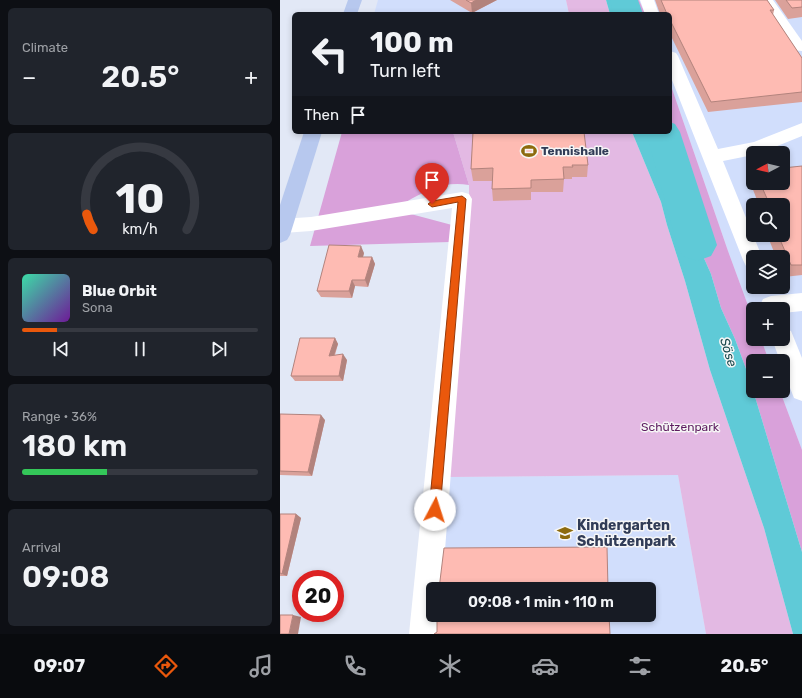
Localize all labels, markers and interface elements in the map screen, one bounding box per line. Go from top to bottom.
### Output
text: 100 m [370,26,454,59]
icon: left [304,28,356,80]
text: Climate [22,40,68,55]
text: 20.5° [101,59,179,95]
text: Turn left [370,60,440,82]
text: − [22,64,36,91]
text: + [244,64,258,91]
icon: arrive [347,104,369,126]
text: Then [304,106,339,124]
sports icon: Tennishalle [520,142,538,160]
place label: Tennishalle [541,144,609,158]
north arrow [746,146,790,190]
map controls [746,146,790,398]
pin [415,163,449,204]
icon: arrive [421,169,443,191]
text: 10 [116,174,164,223]
button: search [746,198,790,242]
text: km/h [122,220,158,237]
button: layers [746,250,790,294]
text: Blue Orbit [82,282,157,300]
text: Sona [82,300,113,315]
button: + [746,302,790,346]
water label: Söse [717,336,740,368]
icon: previous [50,338,72,360]
icon: pause [129,338,151,360]
icon: next [208,338,230,360]
button: − [746,354,790,398]
text: Range · 36% [22,409,97,424]
park label: Schützenpark [641,420,720,434]
text: 180 km [22,428,127,464]
position arrow [414,489,456,531]
place label: Kindergarten Schützenpark [577,517,677,550]
school or university icon: Kindergarten Schützenpark [556,524,574,542]
text: Arrival [22,540,61,555]
text: 09:08 [22,559,109,595]
speed limit sign: 20 [292,570,344,622]
text: 09:08 · 1 min · 110 m [468,593,614,611]
icon: directions [152,652,180,680]
icon: music [247,652,275,680]
icon: phone [341,652,369,680]
icon: climate [436,652,464,680]
icon: car [531,652,559,680]
icon: filters [626,652,654,680]
text: 09:07 [33,655,85,677]
text: 20.5° [721,655,769,677]

